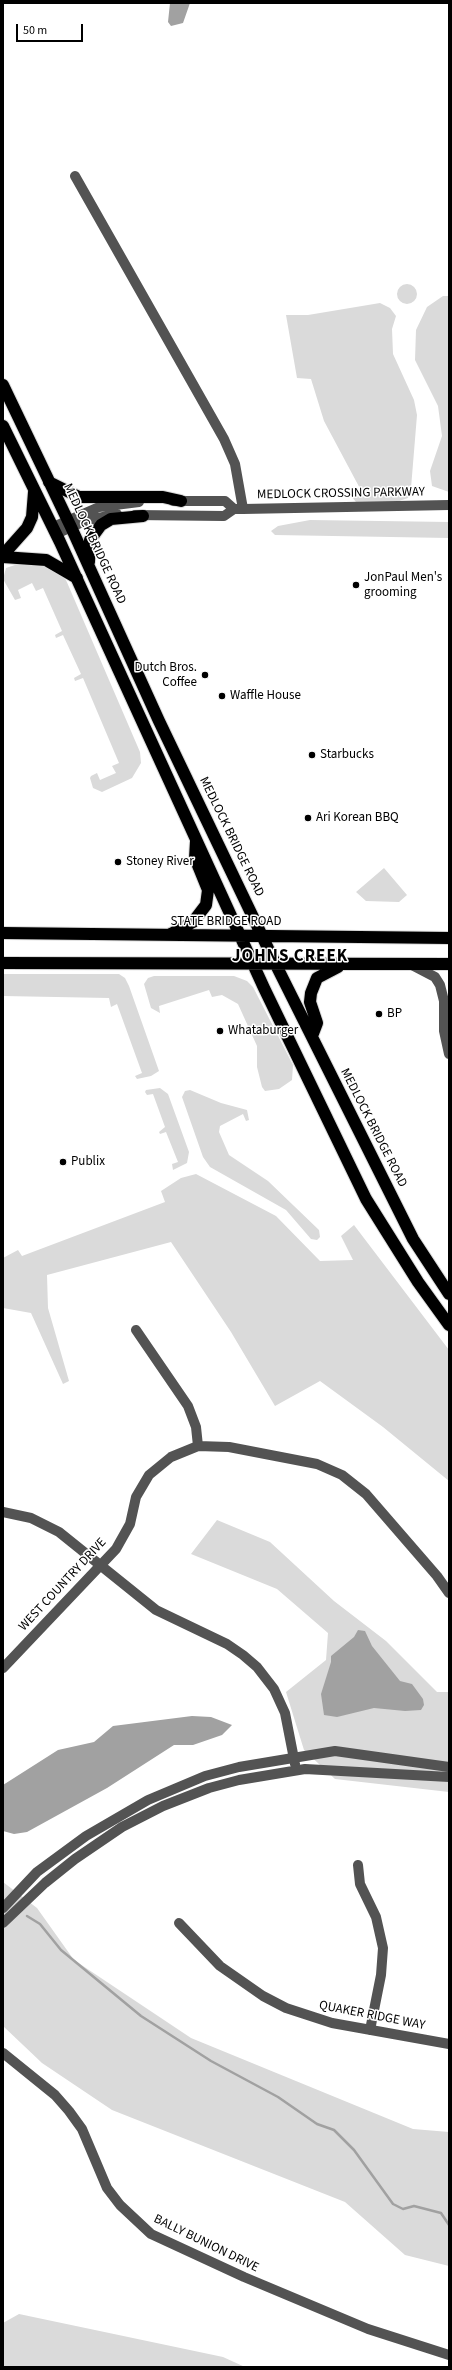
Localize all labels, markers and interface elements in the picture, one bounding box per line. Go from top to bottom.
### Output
scale bar [18,16,85,42]
text: 50 m [23,22,47,39]
street label: MEDLOCK BRIDGE ROAD [59,481,129,607]
street label: MEDLOCK CROSSING PARKWAY [257,485,425,503]
place label: JonPaul Men's grooming [364,570,442,601]
marker: JonPaul Men's grooming [351,580,361,590]
place label: Dutch Bros. Coffee [134,660,197,691]
marker: Dutch Bros. Coffee [200,670,210,680]
place label: Waffle House [230,688,301,704]
marker: Waffle House [217,691,227,701]
place label: Starbucks [320,747,374,763]
marker: Starbucks [307,750,317,760]
street label: MEDLOCK BRIDGE ROAD [195,775,267,899]
place label: Ari Korean BBQ [316,810,399,826]
marker: Ari Korean BBQ [303,813,313,823]
place label: Stoney River [126,854,194,870]
marker: Stoney River [113,857,123,867]
street label: STATE BRIDGE ROAD [171,914,281,930]
district label: JOHNS CREEK [232,947,348,967]
place label: BP [387,1006,402,1022]
marker: BP [374,1009,384,1019]
place label: Whataburger [228,1023,298,1039]
marker: Whataburger [215,1026,225,1036]
street label: MEDLOCK BRIDGE ROAD [336,1066,410,1190]
place label: Publix [71,1154,105,1170]
marker: Publix [58,1157,68,1167]
street label: WEST COUNTRY DRIVE [16,1535,110,1635]
street label: QUAKER RIDGE WAY [318,1998,426,2034]
street label: BALLY BUNION DRIVE [151,2212,261,2276]

